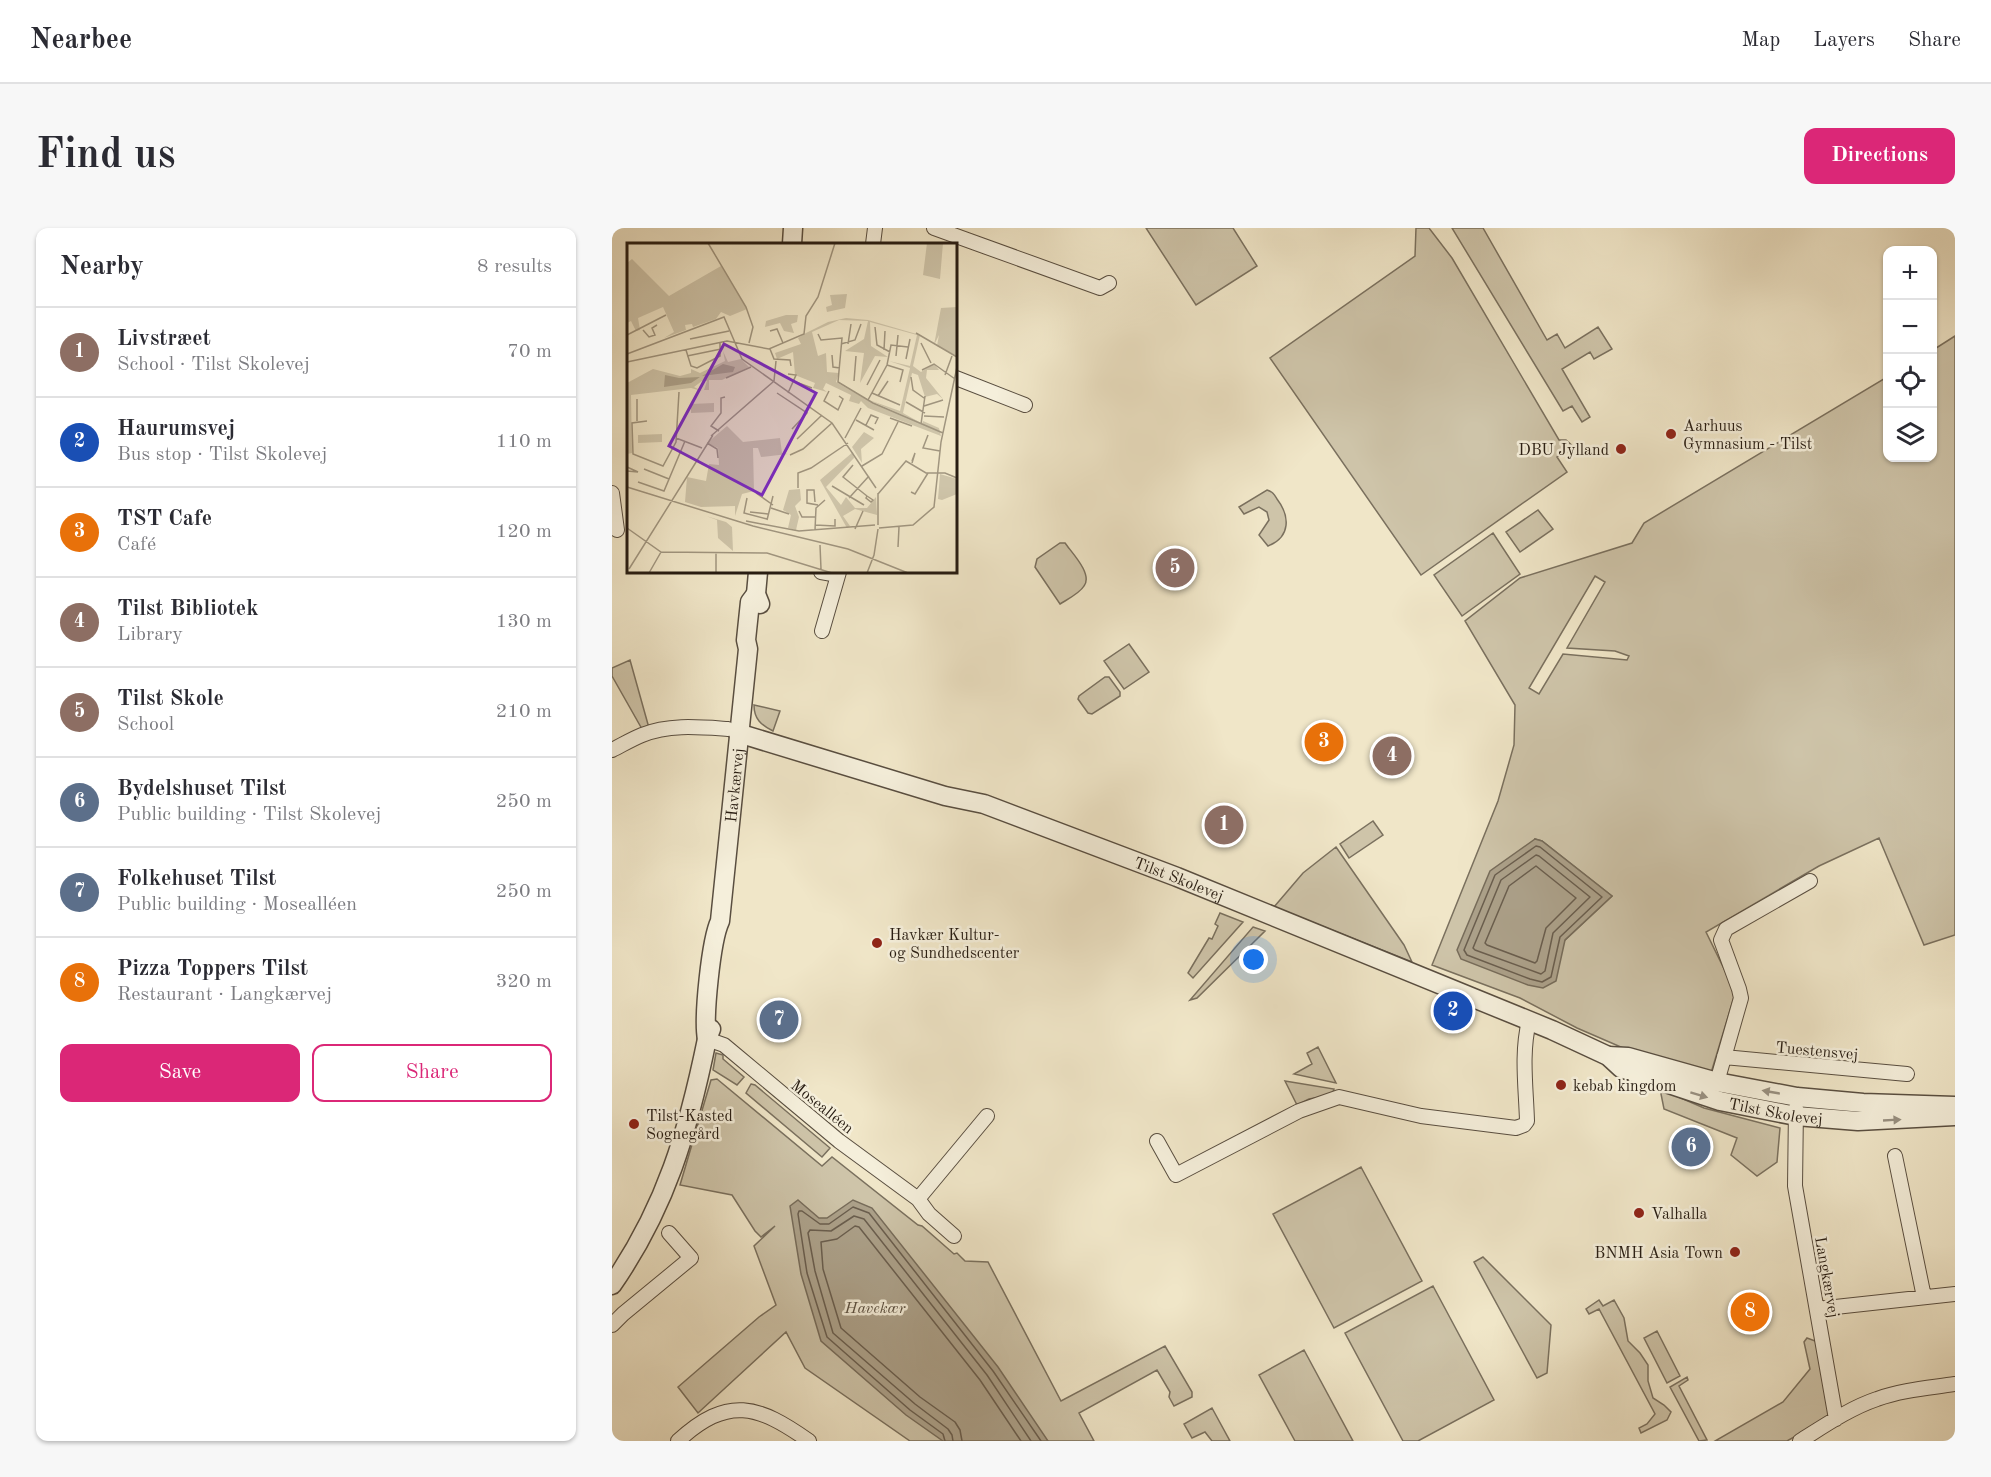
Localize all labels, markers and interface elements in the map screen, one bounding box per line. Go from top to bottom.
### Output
text: Nearbee [30,27,132,55]
text: Map [1741,30,1780,51]
text: Layers [1813,30,1875,51]
text: Share [1908,30,1961,51]
button: Directions [1804,128,1955,184]
text: Find us [36,135,175,177]
inset map [627,243,957,573]
map controls [1883,246,1937,462]
button: + [1883,246,1937,300]
text: Nearby [60,254,144,280]
text: 8 results [477,257,552,277]
button: − [1883,300,1937,354]
text: Livstræet [117,328,211,350]
text: 1 [74,342,85,362]
text: 70 m [507,342,552,362]
button: locate [1883,354,1937,408]
text: School · Tilst Skolevej [117,355,310,375]
button: layers [1883,408,1937,462]
text: Haurumsvej [117,418,235,440]
place label: Aarhuus Gymnasium - Tilst [1683,419,1813,453]
marker: Aarhuus Gymnasium - Tilst [1664,427,1678,441]
text: 2 [74,432,85,452]
text: 110 m [496,432,552,452]
marker: DBU Jylland [1614,442,1628,456]
place label: DBU Jylland [1518,443,1609,459]
text: Bus stop · Tilst Skolevej [117,445,327,465]
text: TST Cafe [117,508,212,530]
text: 3 [74,522,85,542]
text: 120 m [496,522,552,542]
text: Café [117,535,156,555]
pin: 5 [1156,546,1194,590]
text: Tilst Bibliotek [117,598,259,620]
text: 4 [74,612,85,632]
text: 130 m [496,612,552,632]
text: Library [117,625,183,645]
text: Tilst Skole [117,688,224,710]
text: 5 [74,702,85,722]
text: 210 m [496,702,552,722]
text: School [117,715,174,735]
pin: 3 [1304,720,1344,764]
pin: 4 [1372,734,1412,778]
street label: Havkærvej [724,747,748,823]
text: Bydelshuset Tilst [117,778,287,800]
text: 6 [74,792,85,812]
text: 250 m [496,792,552,812]
pin: 1 [1204,802,1244,848]
text: Public building · Tilst Skolevej [117,805,382,825]
street label: Tilst Skolevej [1131,855,1226,905]
text: Folkehuset Tilst [117,868,276,890]
text: 7 [74,882,85,902]
text: 250 m [496,882,552,902]
text: Public building · Mosealléen [117,895,357,915]
place label: Havkær Kultur- og Sundhedscenter [889,928,1020,962]
marker: Havkær Kultur- og Sundhedscenter [870,936,884,950]
your location [1239,945,1268,974]
text: Pizza Toppers Tilst [117,958,308,980]
text: 8 [74,972,85,992]
text: 320 m [496,972,552,992]
text: Restaurant · Langkærvej [117,985,332,1005]
pin: 2 [1434,988,1472,1034]
pin: 7 [760,998,798,1042]
street label: Tuestensvej [1775,1040,1859,1064]
button: Save [60,1044,300,1102]
button: Share [312,1044,552,1102]
street label: Mosealléen [787,1078,856,1138]
marker: kebab kingdom [1554,1078,1568,1092]
place label: kebab kingdom [1573,1079,1677,1095]
one-way arrow [1762,1087,1781,1096]
one-way arrow [1690,1091,1708,1100]
street label: Tilst Skolevej [1727,1097,1823,1128]
place label: Tilst-Kasted Sognegård [646,1109,733,1143]
one-way arrow [1882,1115,1901,1124]
marker: Tilst-Kasted Sognegård [627,1117,641,1131]
pin: 6 [1672,1124,1710,1170]
marker: Valhalla [1632,1206,1646,1220]
place label: Valhalla [1651,1207,1708,1223]
street label: Langkærvej [1811,1235,1841,1319]
marker: BNMH Asia Town [1728,1245,1742,1259]
place label: BNMH Asia Town [1594,1246,1723,1262]
pin: 8 [1730,1290,1770,1334]
park label: Havekær [844,1301,906,1317]

